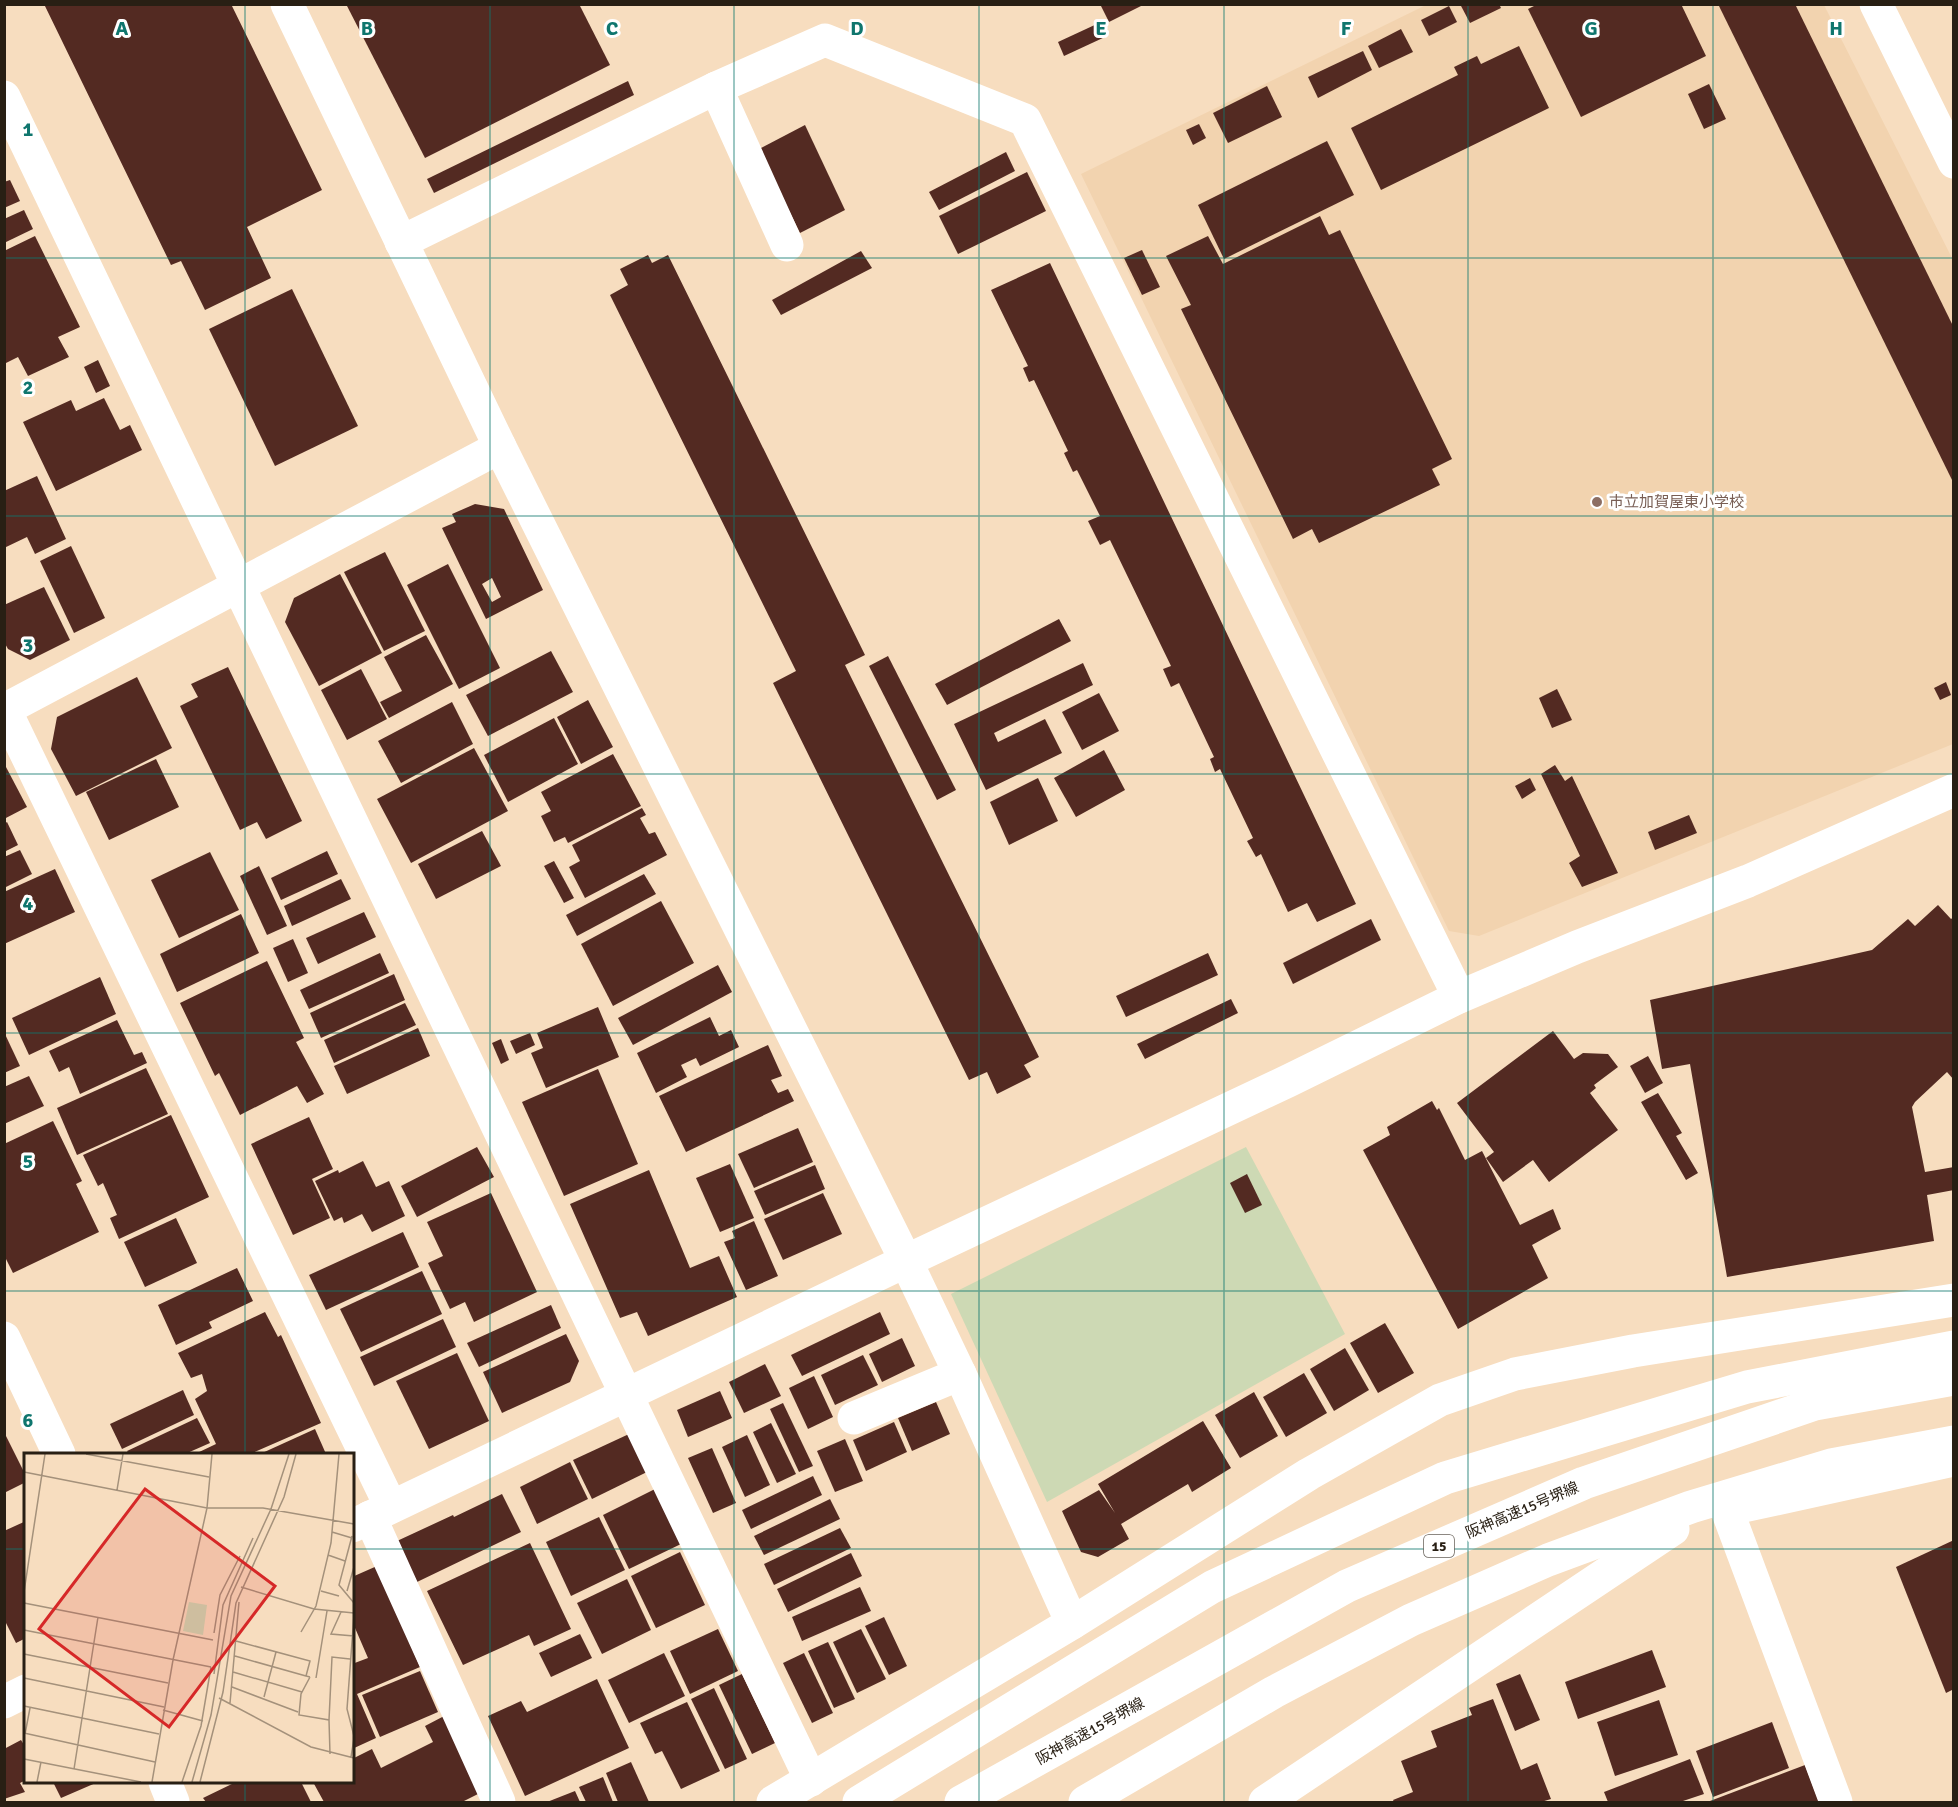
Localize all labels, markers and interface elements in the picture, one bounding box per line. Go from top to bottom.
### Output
text: A [116,16,129,41]
text: B [361,16,373,41]
text: C [606,16,618,41]
text: D [850,16,864,41]
text: E [1095,16,1107,41]
text: F [1341,16,1352,41]
text: G [1584,16,1598,41]
text: H [1829,16,1843,41]
text: 1 [23,117,34,142]
text: 2 [23,375,33,400]
place label: 市立加賀屋東小学校 [1609,493,1744,511]
marker: 市立加賀屋東小学校 [1590,495,1604,509]
text: 3 [23,633,33,658]
text: 4 [23,891,34,916]
text: 5 [23,1149,33,1174]
text: 6 [23,1408,34,1433]
inset map [24,1453,354,1783]
street label: 阪神高速15号堺線 [1463,1478,1581,1542]
road number: 15 [1424,1535,1454,1557]
street label: 阪神高速15号堺線 [1033,1694,1147,1768]

